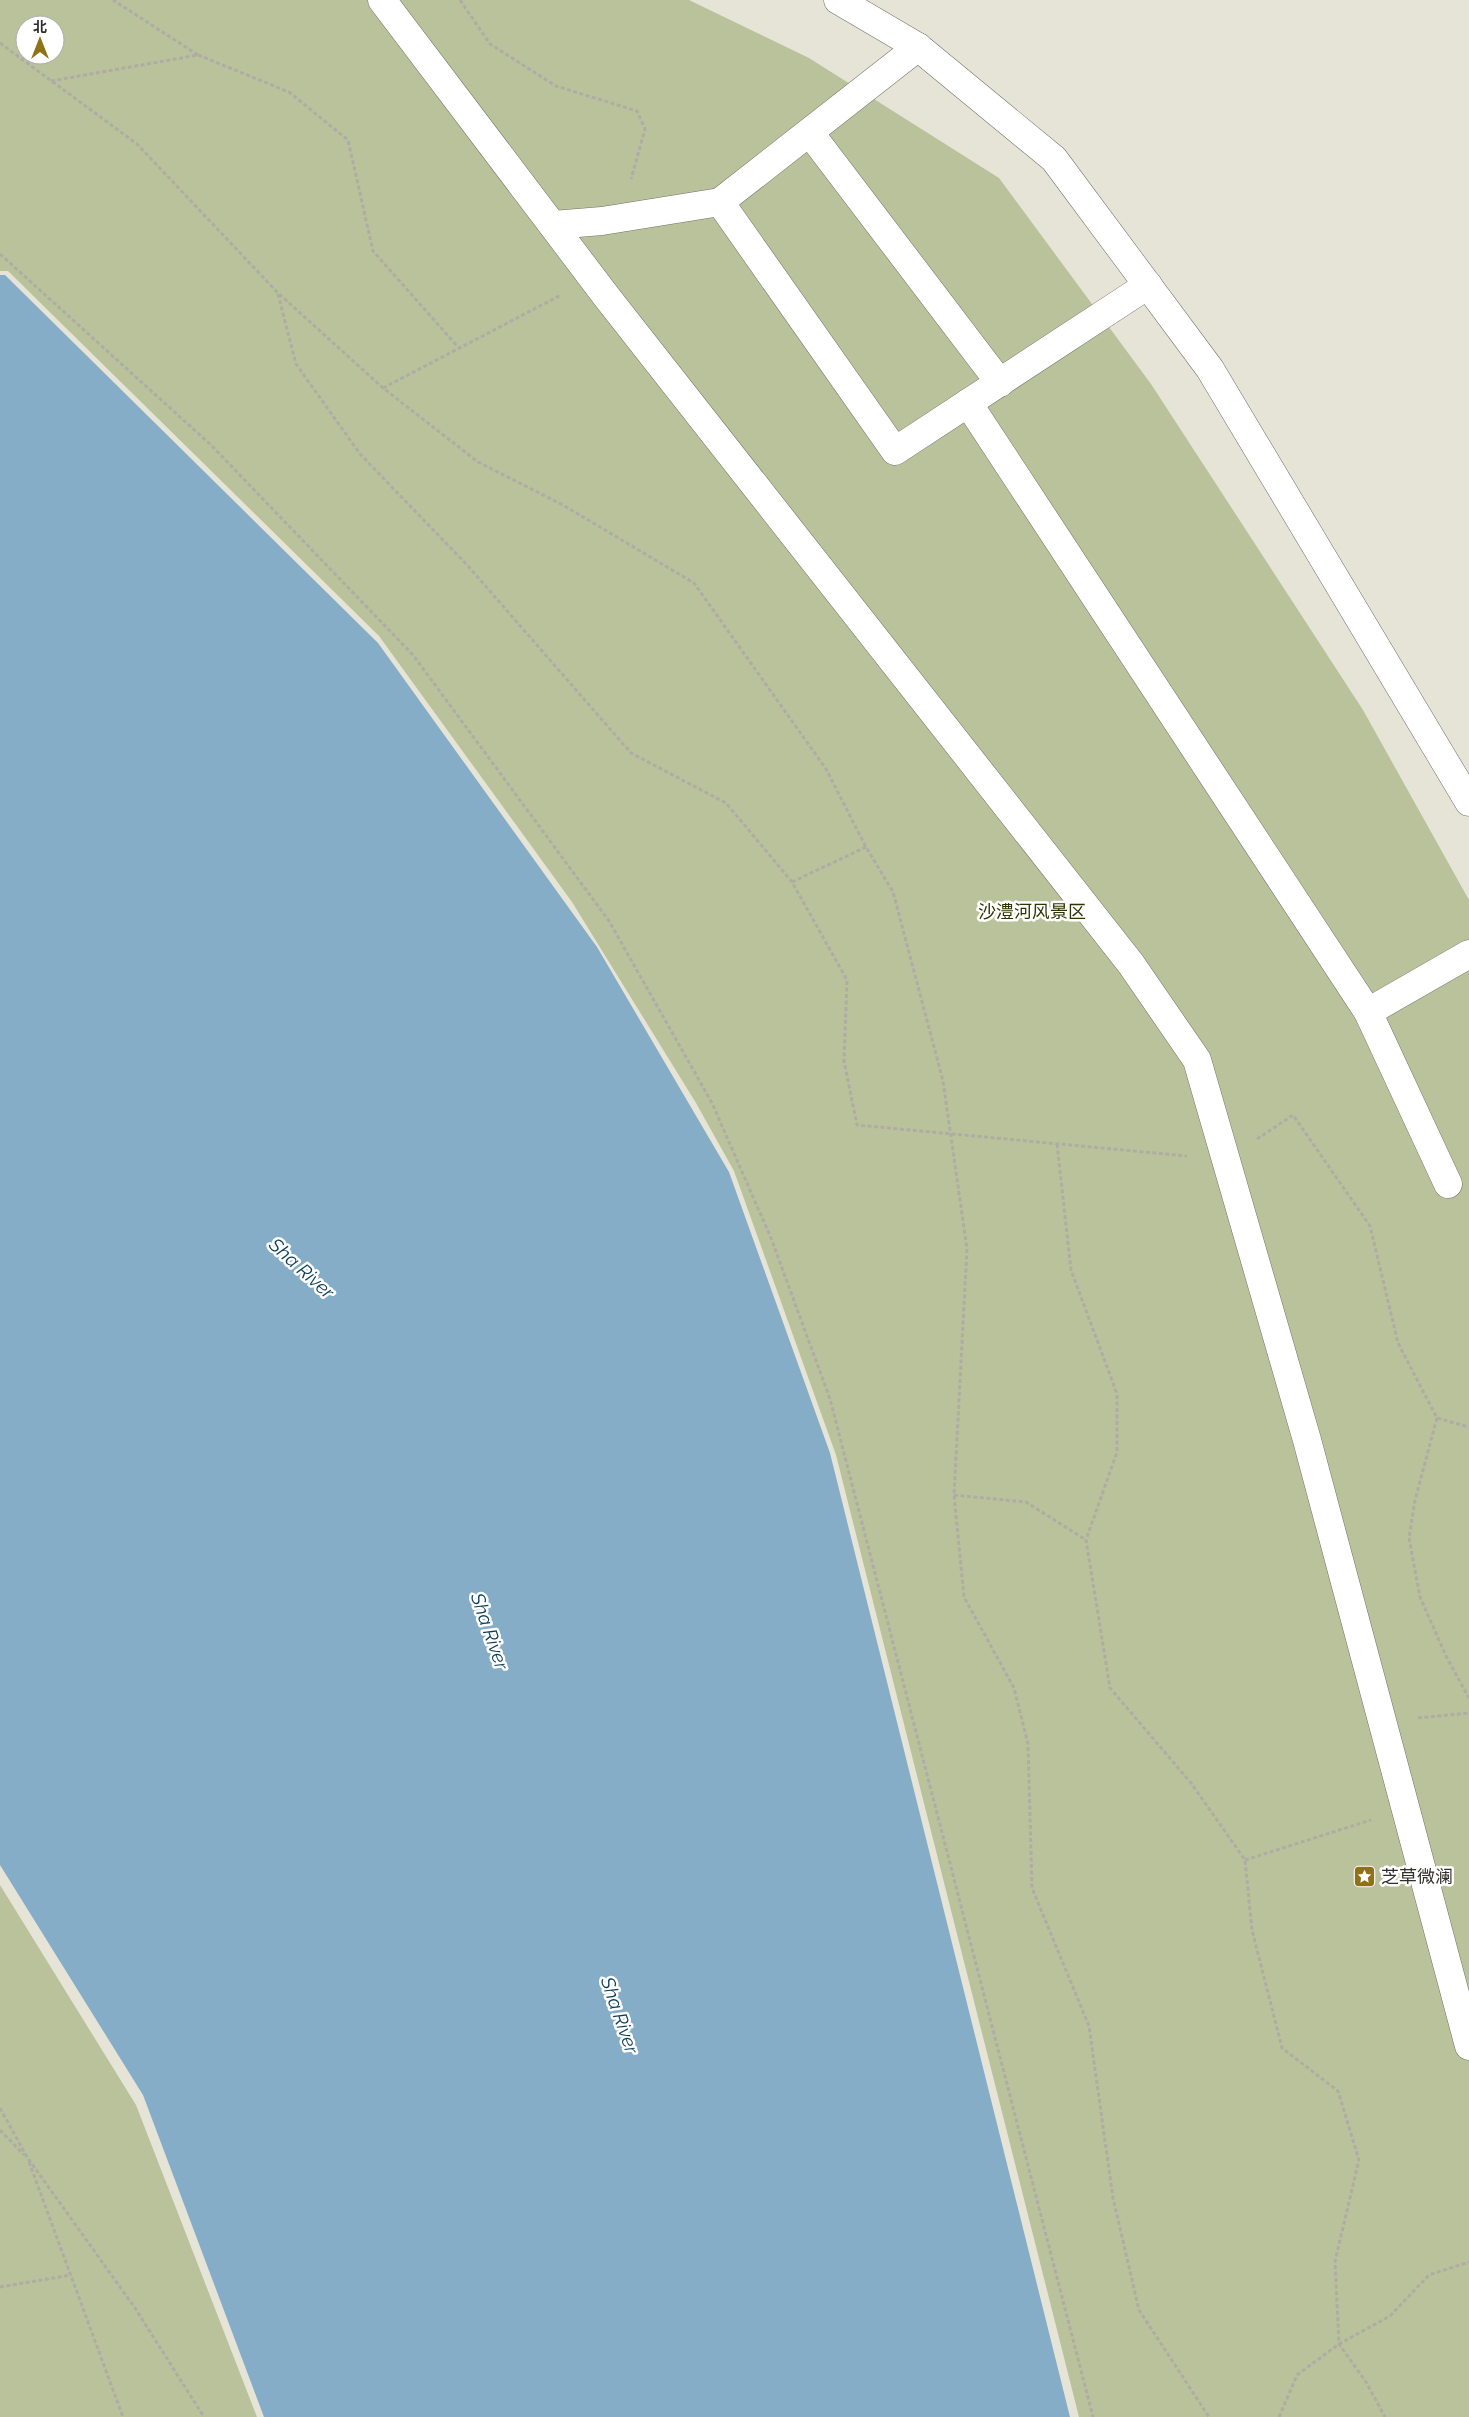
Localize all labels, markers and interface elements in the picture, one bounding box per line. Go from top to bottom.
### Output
north arrow [15,15,65,65]
text: 北 [33,19,47,35]
park label: 沙澧河风景区 [978,901,1086,922]
water label: Sha River [264,1233,340,1304]
water label: Sha River [466,1589,514,1674]
place icon: 芝草微澜 [1353,1864,1377,1888]
place label: 芝草微澜 [1381,1866,1453,1887]
water label: Sha River [596,1973,644,2058]

